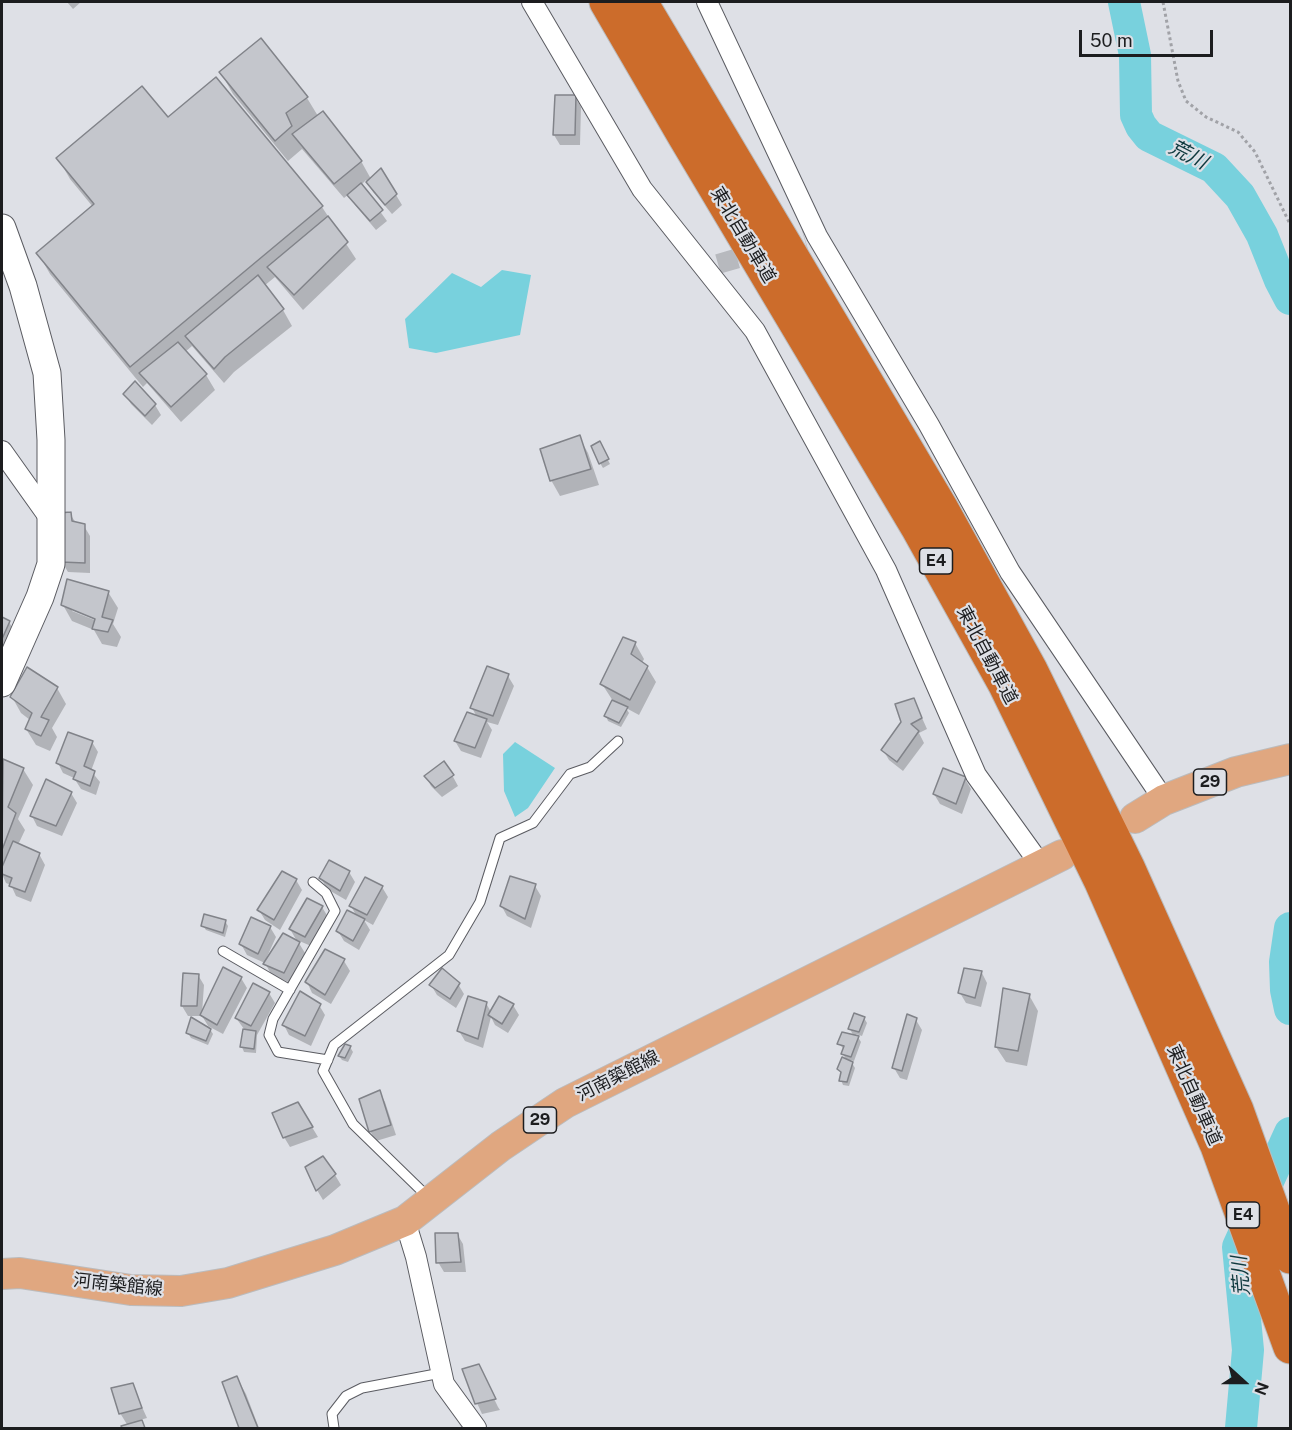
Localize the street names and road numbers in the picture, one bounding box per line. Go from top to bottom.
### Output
street label: 東北自動車道 [706,183,780,287]
road number: E4 [920,548,952,574]
street label: 東北自動車道 [952,602,1022,708]
road number: 29 [1194,769,1226,795]
street label: 東北自動車道 [1162,1041,1226,1149]
street label: 河南築館線 [573,1046,663,1106]
road number: 29 [524,1107,556,1133]
road number: E4 [1226,1202,1260,1228]
street label: 河南築館線 [72,1270,164,1300]

